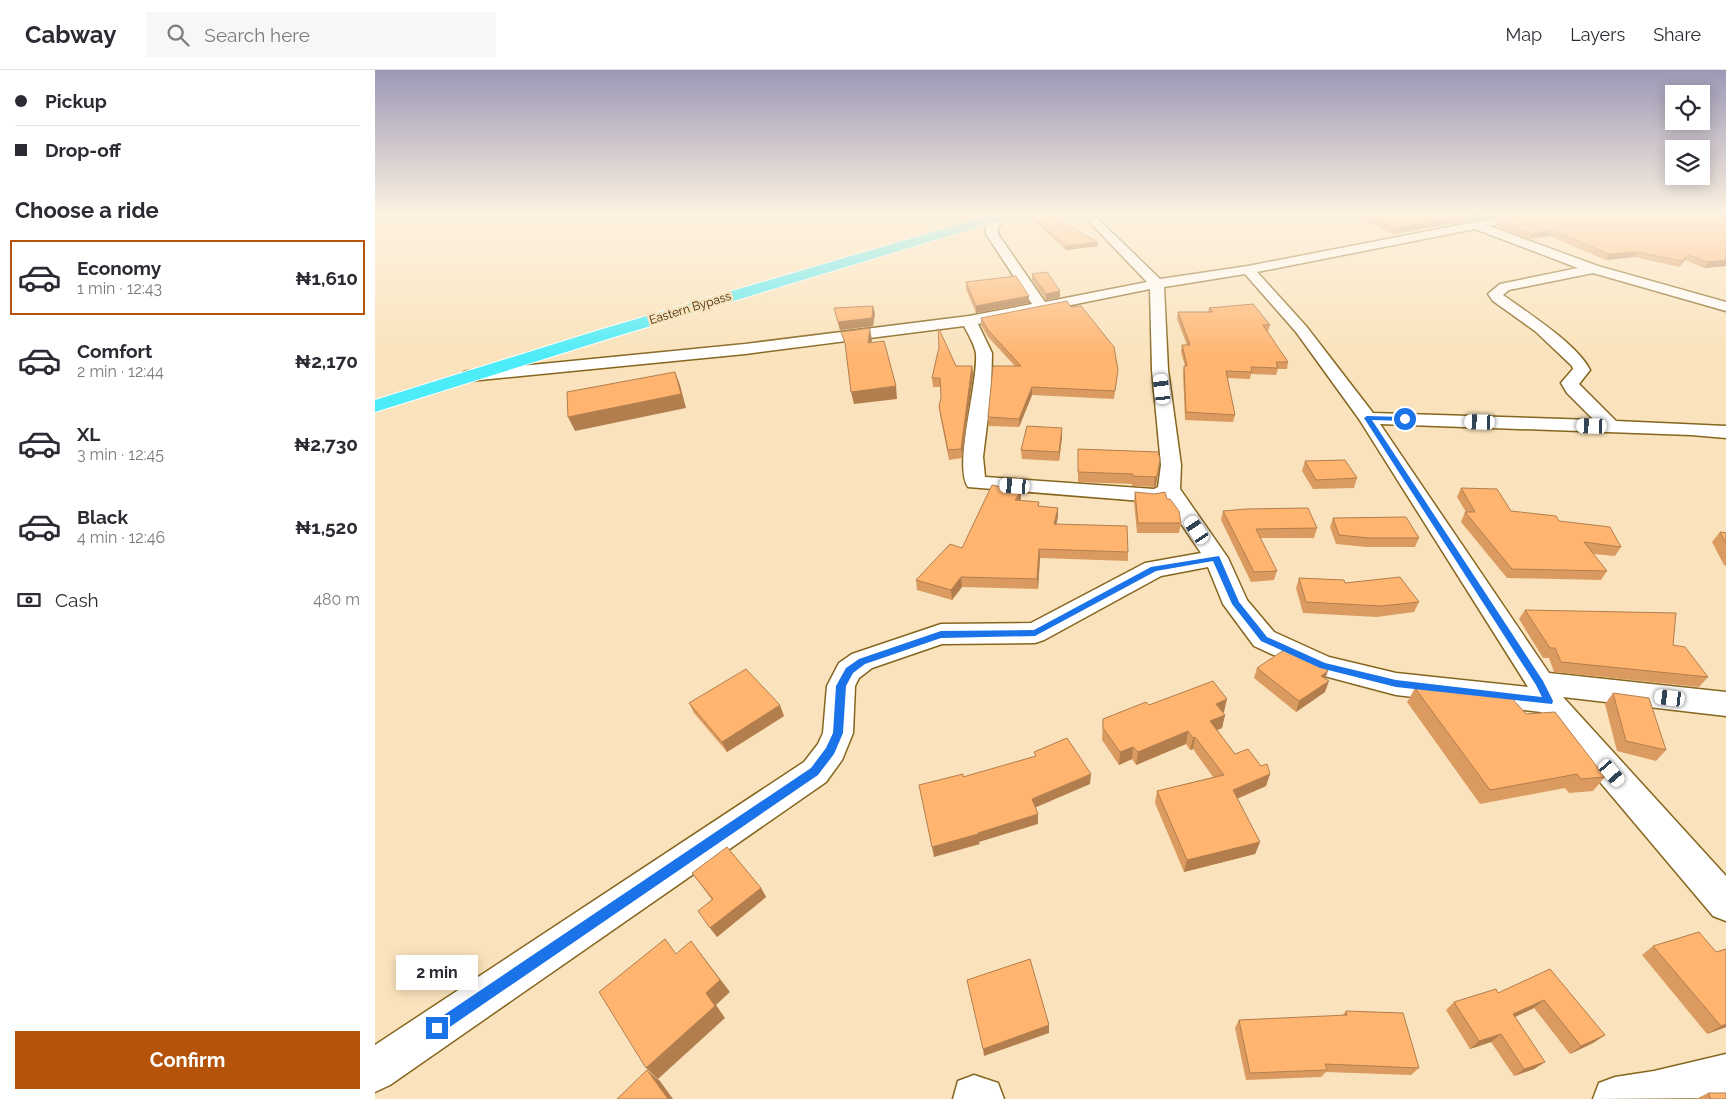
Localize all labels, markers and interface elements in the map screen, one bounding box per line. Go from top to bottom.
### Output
search box [146,12,496,57]
text: Cabway [25,20,116,49]
icon: search [164,21,192,49]
text: Search here [204,24,310,46]
text: Map [1506,24,1542,45]
text: Layers [1570,24,1625,45]
text: Share [1653,24,1701,45]
map controls [1665,85,1710,185]
button: locate [1665,85,1710,130]
text: Pickup [45,90,107,112]
text: Drop-off [45,139,121,161]
button: layers [1665,140,1710,185]
text: Choose a ride [15,197,159,223]
icon: car [17,255,62,300]
text: Economy [77,257,161,279]
text: ₦1,610 [295,267,358,289]
text: 1 min · 12:43 [77,279,162,298]
street label: Eastern Bypass [647,289,733,327]
icon: car [17,338,62,383]
text: Comfort [77,340,152,362]
text: ₦2,170 [295,350,358,372]
text: 2 min · 12:44 [77,362,164,381]
car [1152,373,1171,405]
route start [1394,408,1416,430]
car [1464,414,1495,430]
car [1576,418,1607,434]
icon: car [17,421,62,466]
text: XL [77,423,100,445]
text: ₦2,730 [294,433,358,455]
text: 3 min · 12:45 [77,445,164,464]
car [999,477,1030,495]
icon: car [17,504,62,549]
text: Black [77,506,128,528]
car [1182,513,1211,547]
text: ₦1,520 [295,516,358,538]
text: 4 min · 12:46 [77,528,165,547]
icon: cash [15,586,43,614]
text: Cash [55,589,99,611]
text: 480 m [313,590,360,609]
car [1654,689,1685,707]
car [1596,757,1627,789]
callout: 2 min [396,956,478,990]
text: 2 min [416,963,458,982]
route end [426,1017,448,1039]
button: Confirm [15,1031,360,1089]

